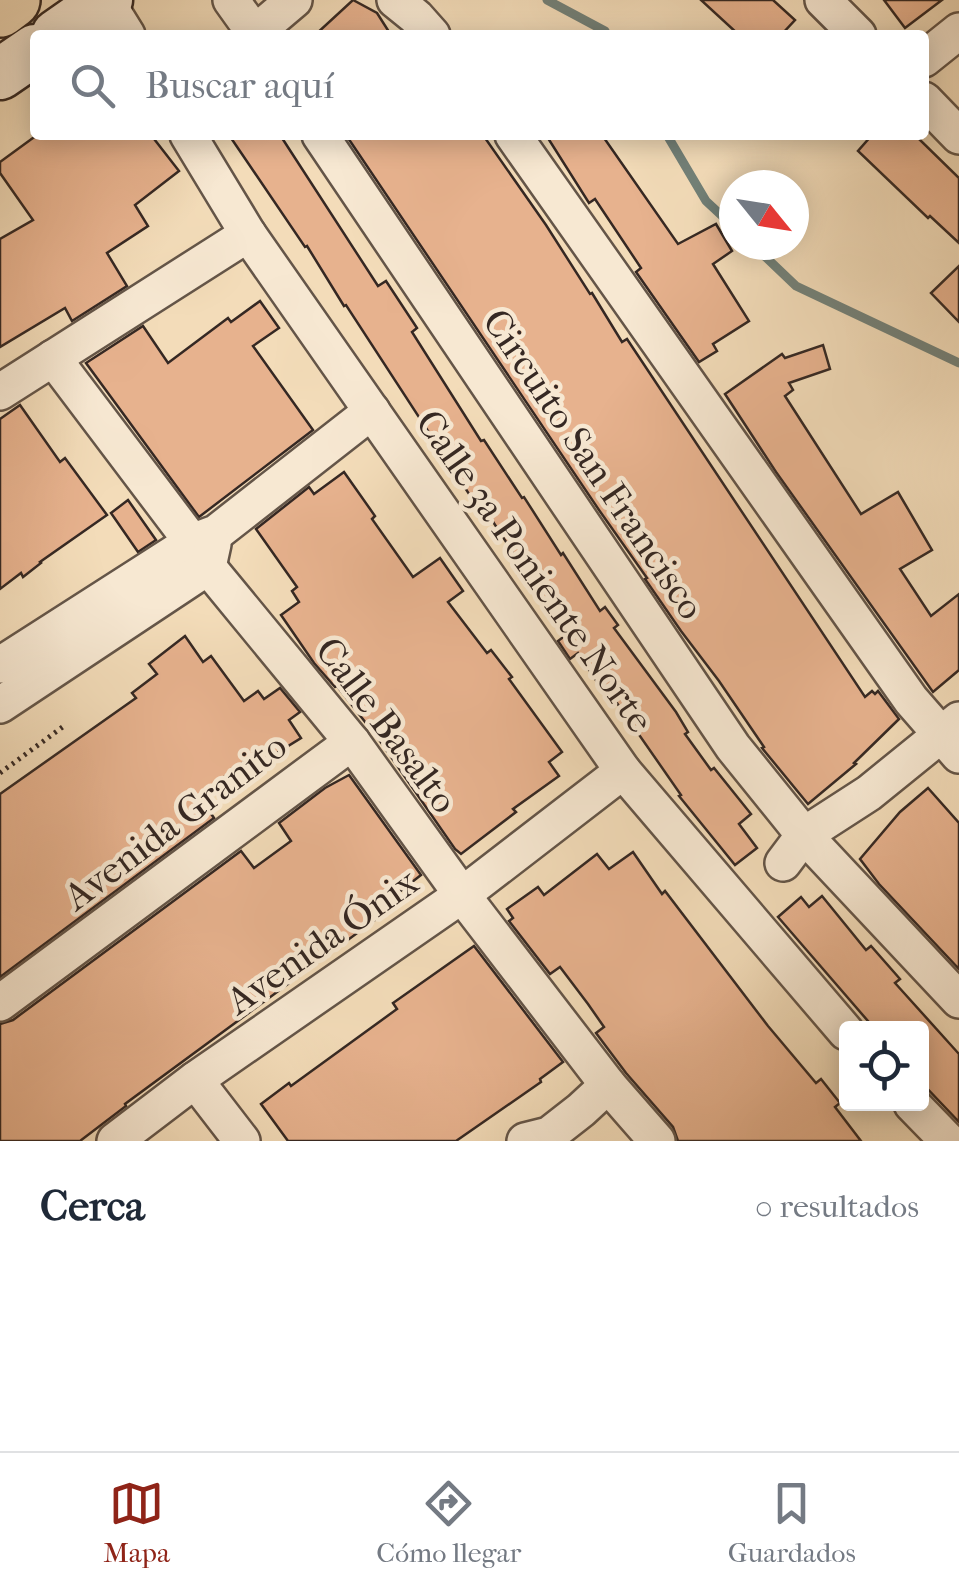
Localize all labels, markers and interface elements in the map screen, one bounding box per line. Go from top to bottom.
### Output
search box [30,30,929,140]
icon: search [65,58,120,113]
text: Buscar aquí [145,63,334,108]
north arrow [719,170,809,260]
street label: Circuito San Francisco [473,301,714,628]
street label: Calle 3a Poniente Norte [406,401,663,741]
street label: Calle Basalto [306,629,467,822]
street label: Avenida Granito [54,723,295,921]
street label: Avenida Ónix [216,859,427,1025]
map controls [839,1021,929,1111]
button: locate [839,1021,929,1111]
text: Cerca [40,1182,145,1231]
text: 0 resultados [755,1188,919,1225]
tab: Mapa [103,1476,170,1569]
tab: Cómo llegar [376,1476,521,1569]
tab: Guardados [728,1476,856,1569]

